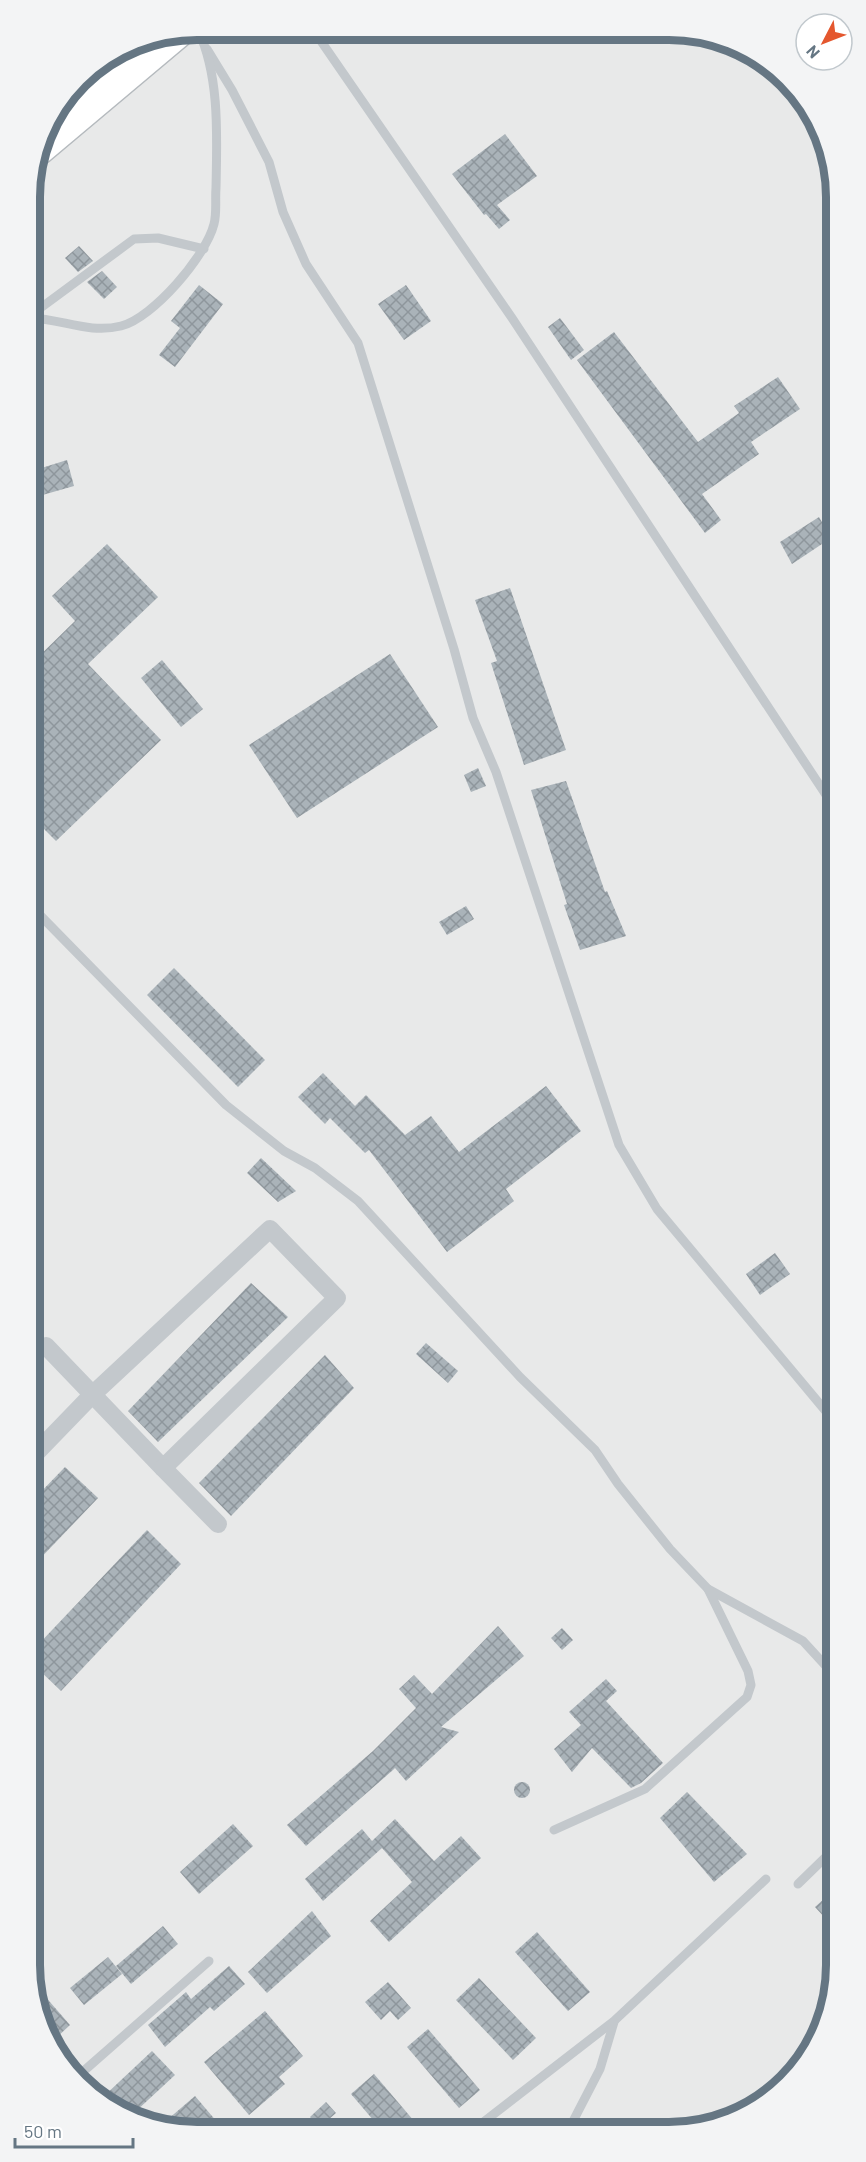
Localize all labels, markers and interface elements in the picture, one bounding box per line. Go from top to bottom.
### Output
north arrow [794,12,854,72]
text: N [802,42,823,63]
scale bar [15,2111,134,2149]
text: 50 m [24,2120,62,2142]

